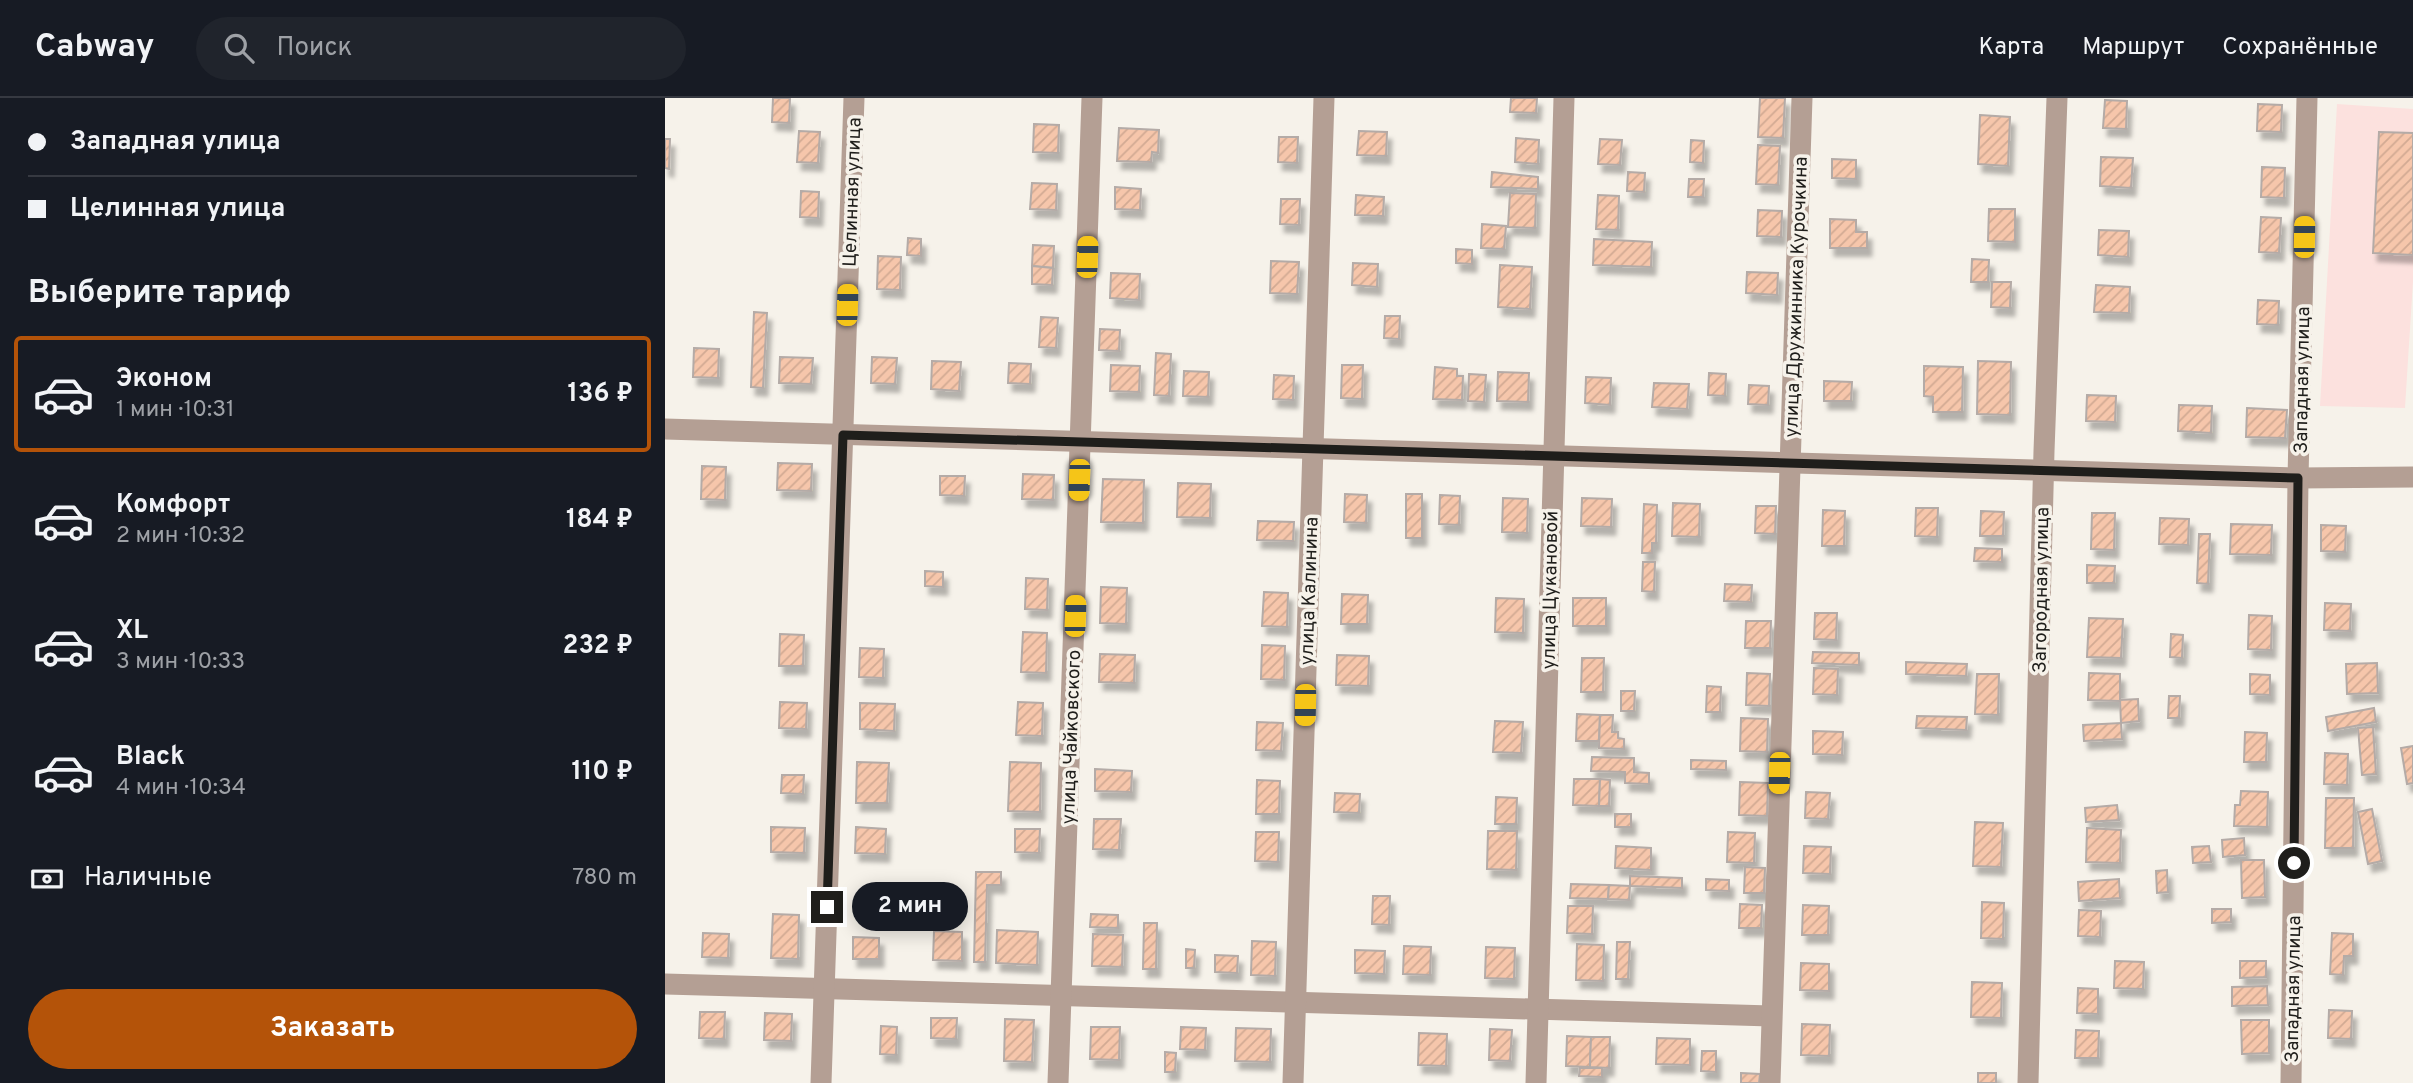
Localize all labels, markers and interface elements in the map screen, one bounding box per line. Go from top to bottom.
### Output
search box [196,17,686,80]
text: Cabway [35,27,154,69]
icon: search [220,29,258,67]
text: Поиск [276,32,352,65]
text: Карта [1978,33,2044,63]
text: Маршрут [2082,33,2184,63]
text: Сохранённые [2222,33,2378,63]
street label: Целинная улица [838,117,868,267]
text: Западная улица [70,126,281,159]
street label: улица Дружинника Курочкина [1780,156,1814,438]
text: Целинная улица [70,193,285,226]
car [2294,216,2315,258]
car [1076,236,1099,278]
text: Выберите тариф [28,274,291,314]
car [836,284,859,326]
street label: Западная улица [2290,306,2316,454]
icon: car [32,363,95,426]
text: Эконом [116,363,212,396]
text: 136 ₽ [567,378,633,411]
text: 1 мин · 10:31 [116,396,235,425]
car [1068,459,1091,501]
icon: car [32,489,95,552]
text: Комфорт [116,489,230,522]
text: 184 ₽ [566,504,633,537]
street label: Загородная улица [2029,507,2055,673]
street label: улица Цукановой [1538,510,1564,670]
street label: улица Калинина [1295,516,1325,666]
text: 2 мин · 10:32 [116,522,245,551]
car [1064,595,1087,637]
icon: car [32,615,95,678]
text: XL [116,615,148,648]
text: 232 ₽ [563,630,633,663]
text: 3 мин · 10:33 [116,648,245,677]
street label: улица Чайковского [1057,649,1087,825]
car [1295,684,1316,726]
icon: car [32,741,95,804]
text: Black [116,741,185,774]
car [1768,752,1791,794]
text: 110 ₽ [572,756,633,789]
text: 4 мин · 10:34 [116,774,246,803]
route start [2278,847,2310,879]
icon: cash [28,860,66,898]
text: Наличные [84,862,212,895]
text: 780 m [572,864,637,893]
callout: 2 мин [851,882,967,932]
route end [811,891,843,923]
text: 2 мин [878,892,942,921]
street label: Западная улица [2281,915,2307,1063]
button: Заказать [28,989,637,1069]

